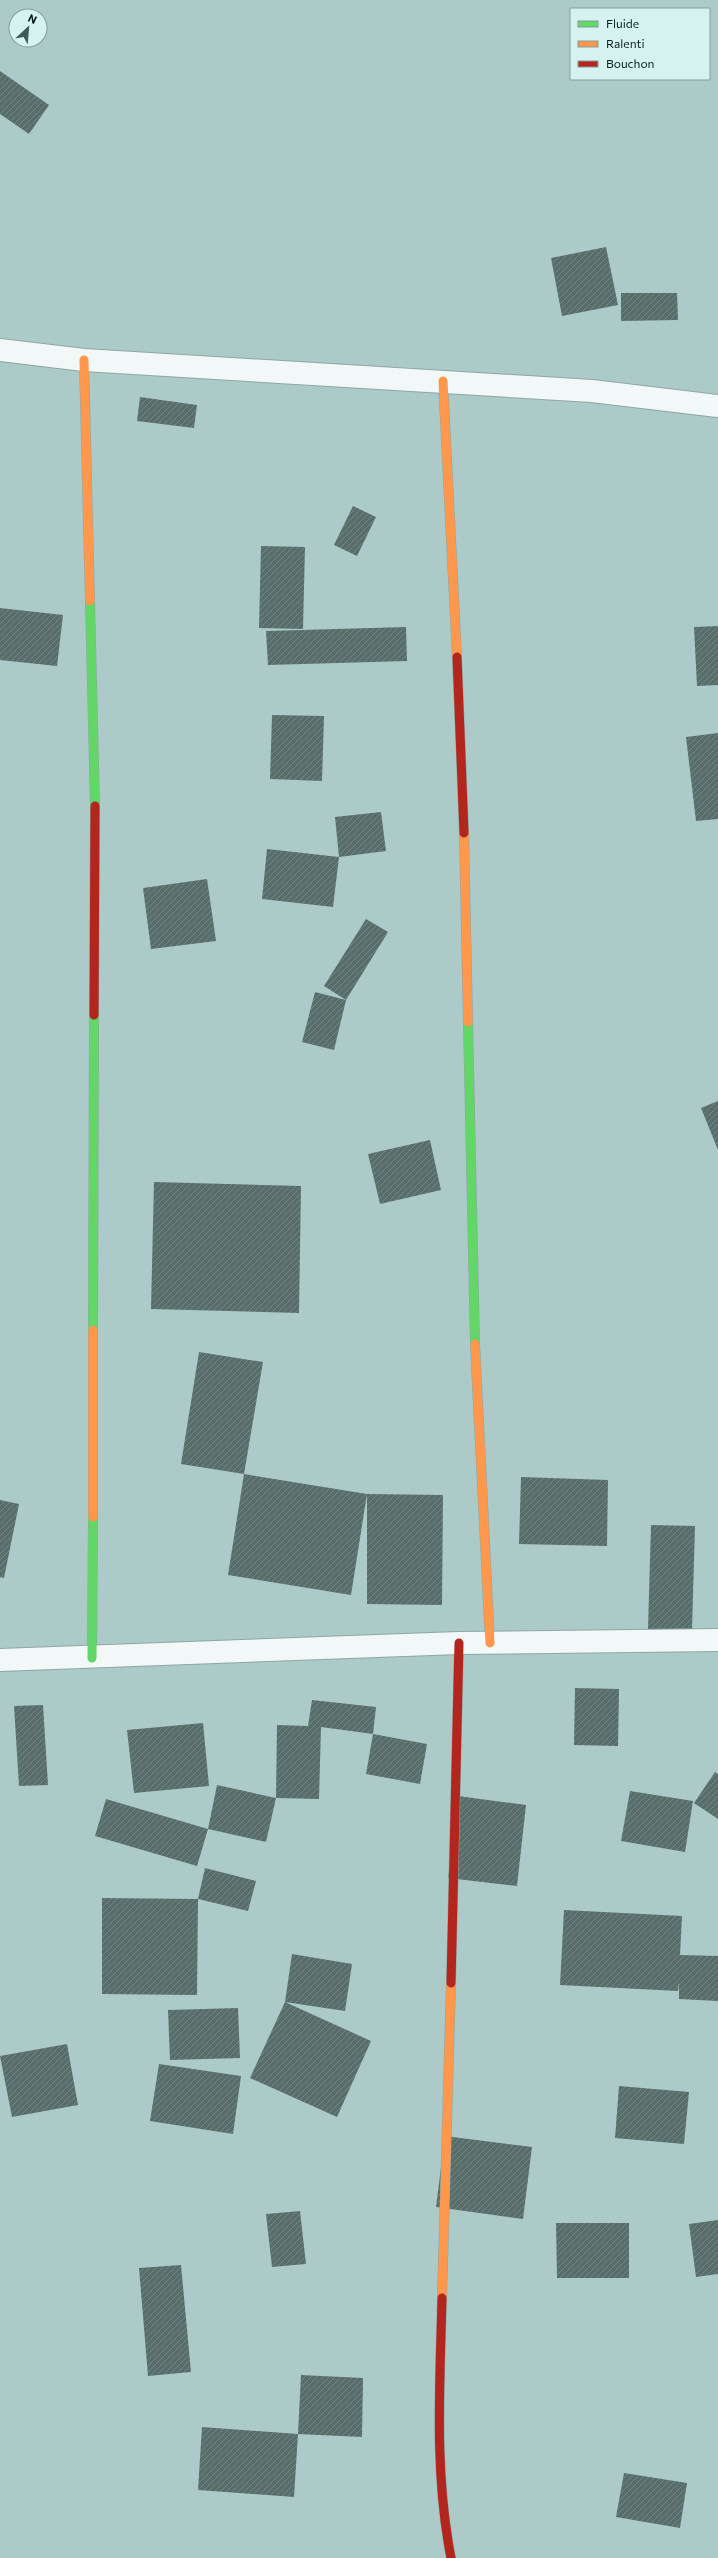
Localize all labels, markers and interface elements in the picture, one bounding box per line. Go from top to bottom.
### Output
north arrow [8,8,48,48]
legend [570,8,710,80]
text: N [26,11,39,26]
text: Fluide [606,16,639,30]
text: Ralenti [606,36,645,50]
text: Bouchon [606,56,654,70]

